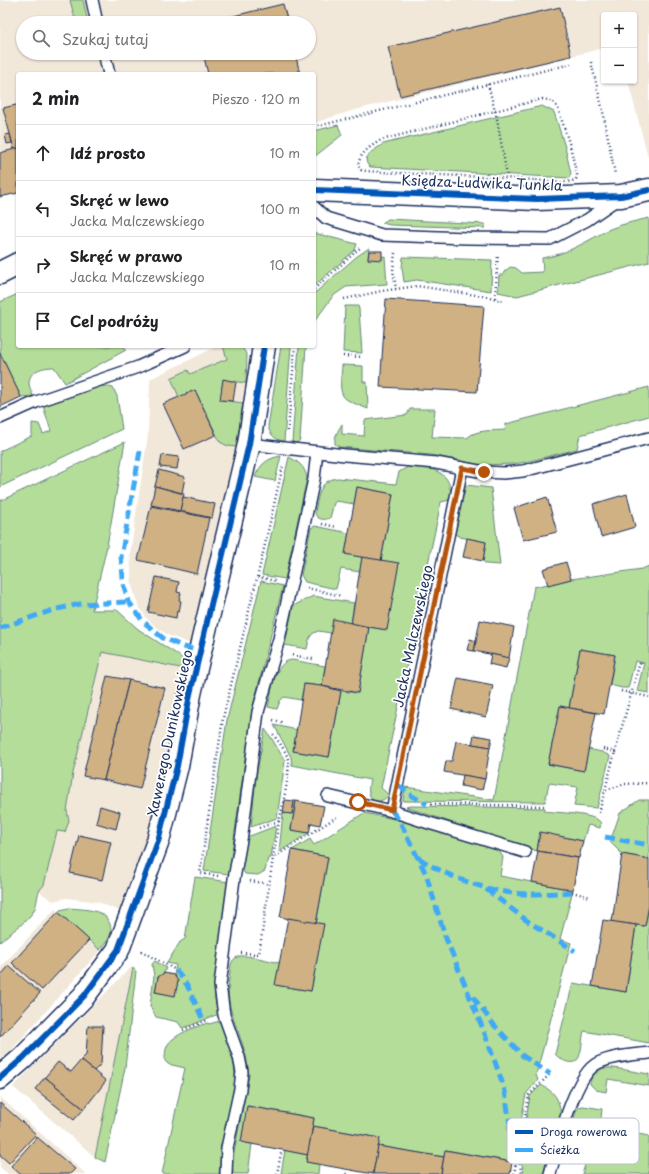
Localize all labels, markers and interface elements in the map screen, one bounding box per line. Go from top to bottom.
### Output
map controls [601,12,637,84]
button: + [601,12,637,48]
search box [16,16,316,60]
icon: search [30,27,52,49]
text: Szukaj tutaj [62,27,149,50]
button: − [601,48,637,84]
text: 2 min [32,85,79,111]
text: Pieszo · 120 m [212,89,300,108]
text: Idź prosto [70,141,145,164]
icon: ahead [32,142,54,164]
text: 10 m [270,143,300,162]
street label: Księdza Ludwika Tunkla [401,169,563,196]
text: Skręć w lewo [70,188,169,211]
icon: left [32,198,54,220]
text: 100 m [260,199,300,218]
text: Jacka Malczewskiego [70,211,205,230]
text: Skręć w prawo [70,244,183,267]
icon: right [32,254,54,276]
text: 10 m [270,255,300,274]
text: Jacka Malczewskiego [70,267,205,286]
text: Cel podróży [70,309,158,332]
icon: arrive [32,310,54,332]
route end [475,463,493,481]
street label: Jacka Malczewskiego [387,563,438,709]
street label: Xawerego Dunikowskiego [142,648,197,818]
route start [349,793,367,811]
legend [507,1118,639,1164]
text: Droga rowerowa [540,1123,627,1140]
text: Ścieżka [540,1141,580,1158]

